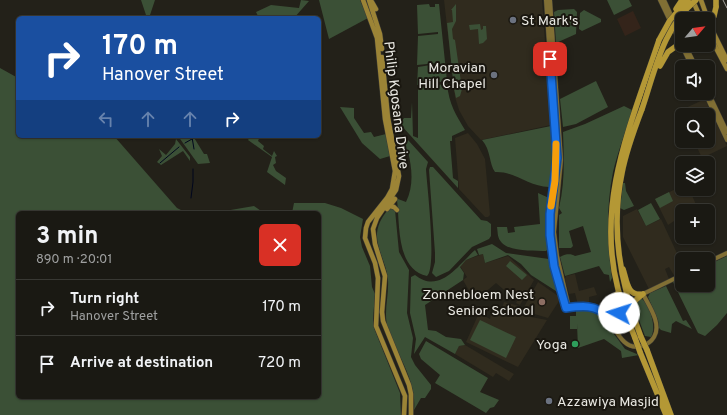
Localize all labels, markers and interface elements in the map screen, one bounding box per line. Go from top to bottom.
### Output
north arrow [675,12,715,52]
map controls [675,12,715,292]
place label: St Mark's [521,13,579,30]
marker: St Mark's [508,15,518,25]
text: 170 m [102,29,178,65]
icon: right [36,32,88,84]
street label: Philip Kgosana Drive [379,40,412,170]
pin [533,42,567,76]
icon: arrive [539,48,561,70]
place label: Moravian Hill Chapel [418,60,486,93]
button: sound [675,60,715,100]
text: Hanover Street [102,64,224,87]
marker: Moravian Hill Chapel [489,70,499,80]
icon: left [95,108,117,130]
icon: ahead [137,108,159,130]
icon: ahead [179,108,201,130]
icon: right [221,108,243,130]
button: search [675,108,715,148]
button: layers [675,156,715,196]
button: + [675,204,715,244]
text: 3 min [36,222,98,252]
button: close [259,224,301,266]
text: 890 m · 20:01 [36,252,112,268]
button: − [675,252,715,292]
place label: Zonnebloem Nest Senior School [422,287,534,320]
text: Turn right [70,290,139,309]
position arrow [598,292,640,334]
icon: right [36,297,58,319]
marker: Zonnebloem Nest Senior School [537,297,547,307]
text: 170 m [262,298,301,317]
text: Hanover Street [70,309,158,325]
place label: Yoga [536,337,567,354]
marker: Yoga [570,339,580,349]
icon: arrive [36,353,58,375]
text: Arrive at destination [70,354,213,373]
text: 720 m [258,354,301,373]
place label: Azzawiya Masjid [557,394,659,411]
marker: Azzawiya Masjid [544,396,554,406]

